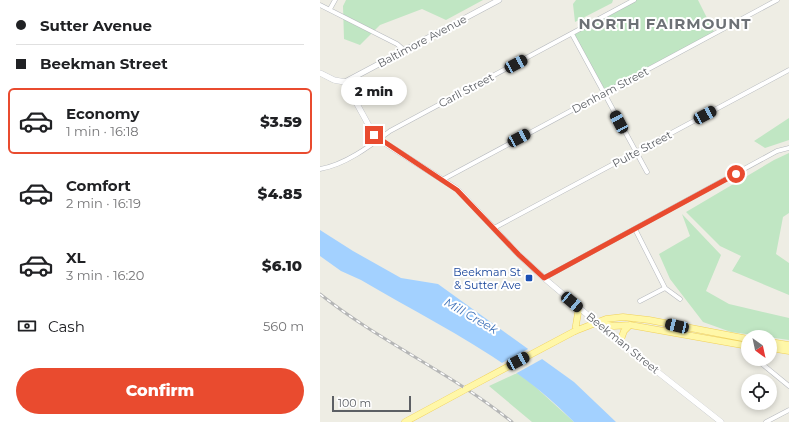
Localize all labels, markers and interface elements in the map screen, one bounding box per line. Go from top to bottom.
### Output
street label: Baltimore Avenue [375,11,469,70]
district label: NORTH FAIRMOUNT [578,14,752,33]
text: Sutter Avenue [40,16,152,35]
car [503,53,529,75]
text: Beekman Street [40,54,168,73]
street label: Denham Street [569,64,651,116]
street label: Carll Street [436,69,497,110]
callout: 2 min [341,77,407,105]
text: 2 min [355,83,393,99]
icon: car [18,103,54,139]
text: Economy [66,104,139,123]
car [692,104,718,126]
car [608,109,630,135]
text: $3.59 [260,112,302,131]
text: 1 min · 16:18 [66,123,139,139]
route end [365,126,383,144]
car [506,127,532,149]
street label: Pulte Street [610,127,675,170]
route start [727,165,745,183]
icon: car [18,175,54,211]
text: Comfort [66,176,131,195]
text: $4.85 [258,184,302,203]
text: 2 min · 16:19 [66,195,141,211]
icon: car [18,247,54,283]
text: XL [66,248,85,267]
text: $6.10 [262,256,302,275]
place label: Beekman St & Sutter Ave [453,265,522,292]
text: 3 min · 16:20 [66,267,144,283]
marker: Beekman St & Sutter Ave [524,273,534,283]
car [559,290,585,314]
water label: Mill Creek [442,294,501,337]
street label: Beekman Street [584,309,663,377]
icon: cash [16,315,38,337]
text: Cash [48,317,85,336]
car [664,317,690,335]
text: 560 m [263,318,304,334]
north arrow [741,330,777,366]
map controls [741,330,777,410]
car [505,350,531,372]
button: Confirm [16,368,304,414]
button: locate [741,374,777,410]
scale bar [332,394,411,413]
text: 100 m [338,396,371,410]

